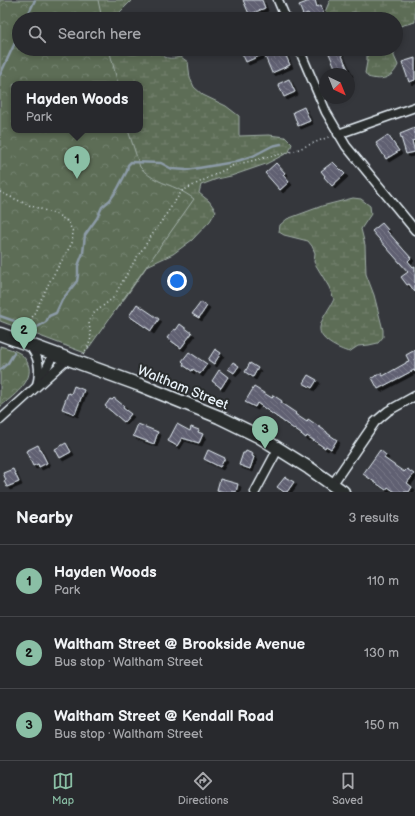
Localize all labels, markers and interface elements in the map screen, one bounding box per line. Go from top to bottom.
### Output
search box [12,12,403,56]
icon: search [26,23,48,45]
text: Search here [58,25,141,44]
north arrow [319,68,355,104]
popup [11,81,143,133]
text: Hayden Woods [26,90,128,109]
text: Park [26,109,52,125]
pin: 1 [64,146,90,179]
your location [167,271,187,291]
pin: 2 [11,317,37,350]
street label: Waltham Street [135,362,231,414]
pin: 3 [252,416,278,449]
text: Nearby [16,508,73,528]
text: 3 results [348,510,399,526]
text: Hayden Woods [54,563,157,582]
text: 1 [26,573,32,589]
text: 110 m [367,573,399,589]
text: Park [54,582,80,598]
text: Waltham Street @ Brookside Avenue [54,635,305,654]
text: 2 [25,645,33,661]
text: 130 m [364,645,399,661]
text: Bus stop · Waltham Street [54,654,203,670]
text: Waltham Street @ Kendall Road [54,707,274,726]
text: 3 [25,717,33,733]
text: 150 m [365,717,399,733]
text: Bus stop · Waltham Street [54,726,203,742]
tab: Map [52,770,74,807]
tab: Directions [178,770,228,807]
tab: Saved [332,770,363,807]

